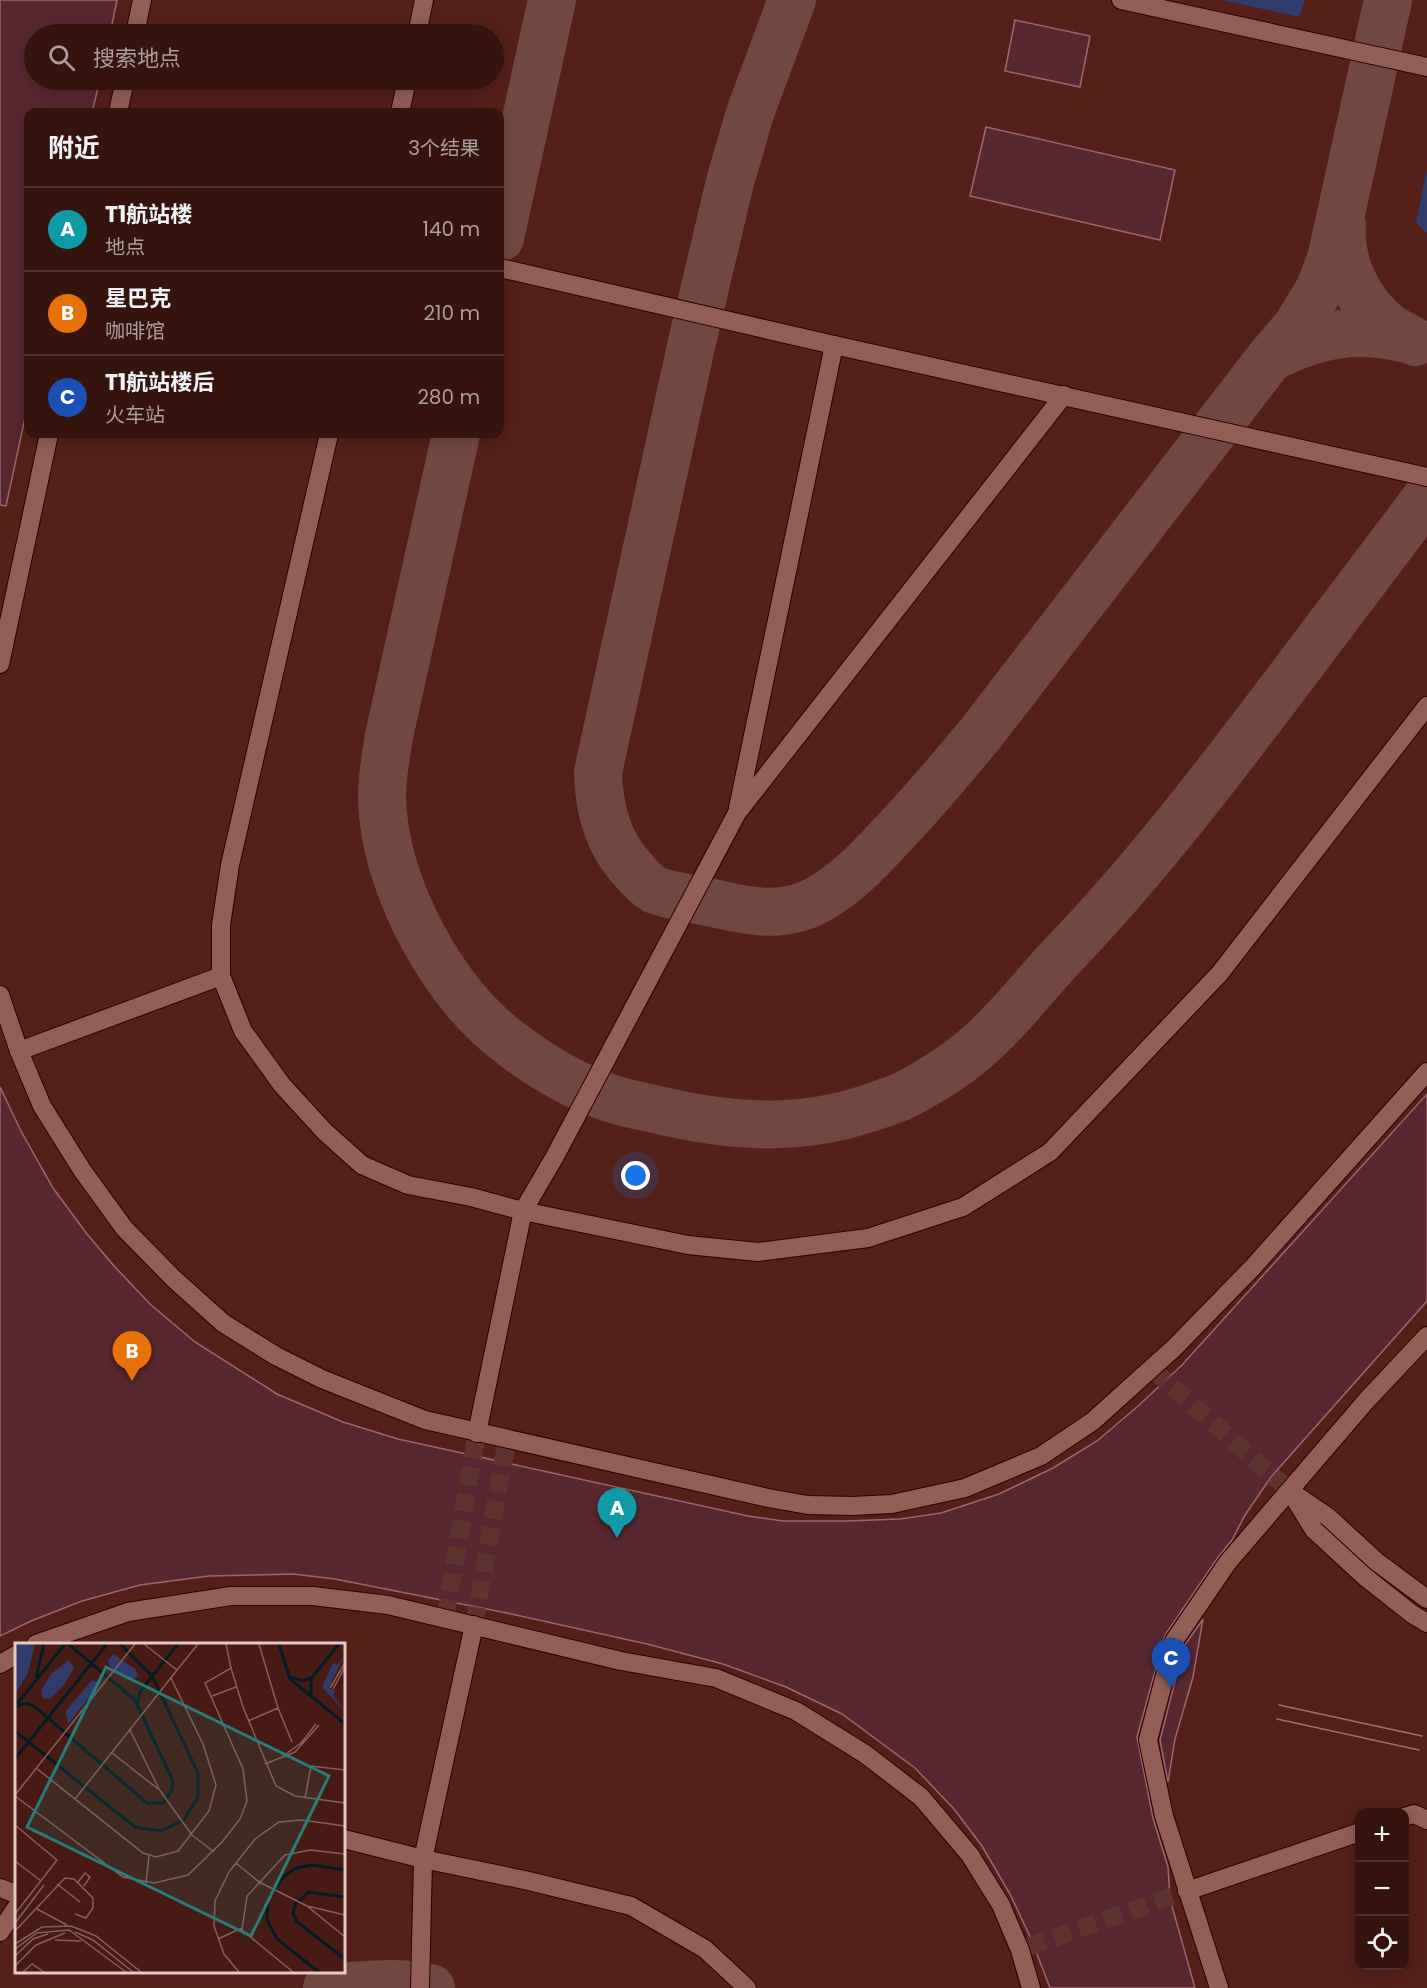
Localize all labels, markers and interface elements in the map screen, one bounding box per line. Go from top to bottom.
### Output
search box [24,24,504,90]
icon: search [45,41,78,74]
text: 搜索地点 [93,43,181,74]
text: 附近 [48,130,100,166]
text: 3个结果 [408,134,480,162]
text: T1航站楼 [105,199,192,230]
text: A [60,215,75,243]
text: 140 m [423,215,480,243]
text: 地点 [105,233,145,261]
text: 星巴克 [105,283,171,314]
text: B [61,299,74,327]
text: 210 m [424,299,480,327]
text: 咖啡馆 [105,317,165,345]
text: T1航站楼后 [105,367,214,398]
text: C [60,383,75,411]
text: 280 m [417,383,480,411]
text: 火车站 [105,401,165,429]
your location [621,1161,650,1190]
pin: B [112,1332,152,1381]
pin: A [598,1488,636,1538]
pin: C [1152,1638,1190,1688]
inset map [15,1643,345,1973]
map controls [1355,1808,1409,1970]
button: + [1355,1808,1409,1862]
button: − [1355,1862,1409,1916]
button: locate [1355,1916,1409,1970]

